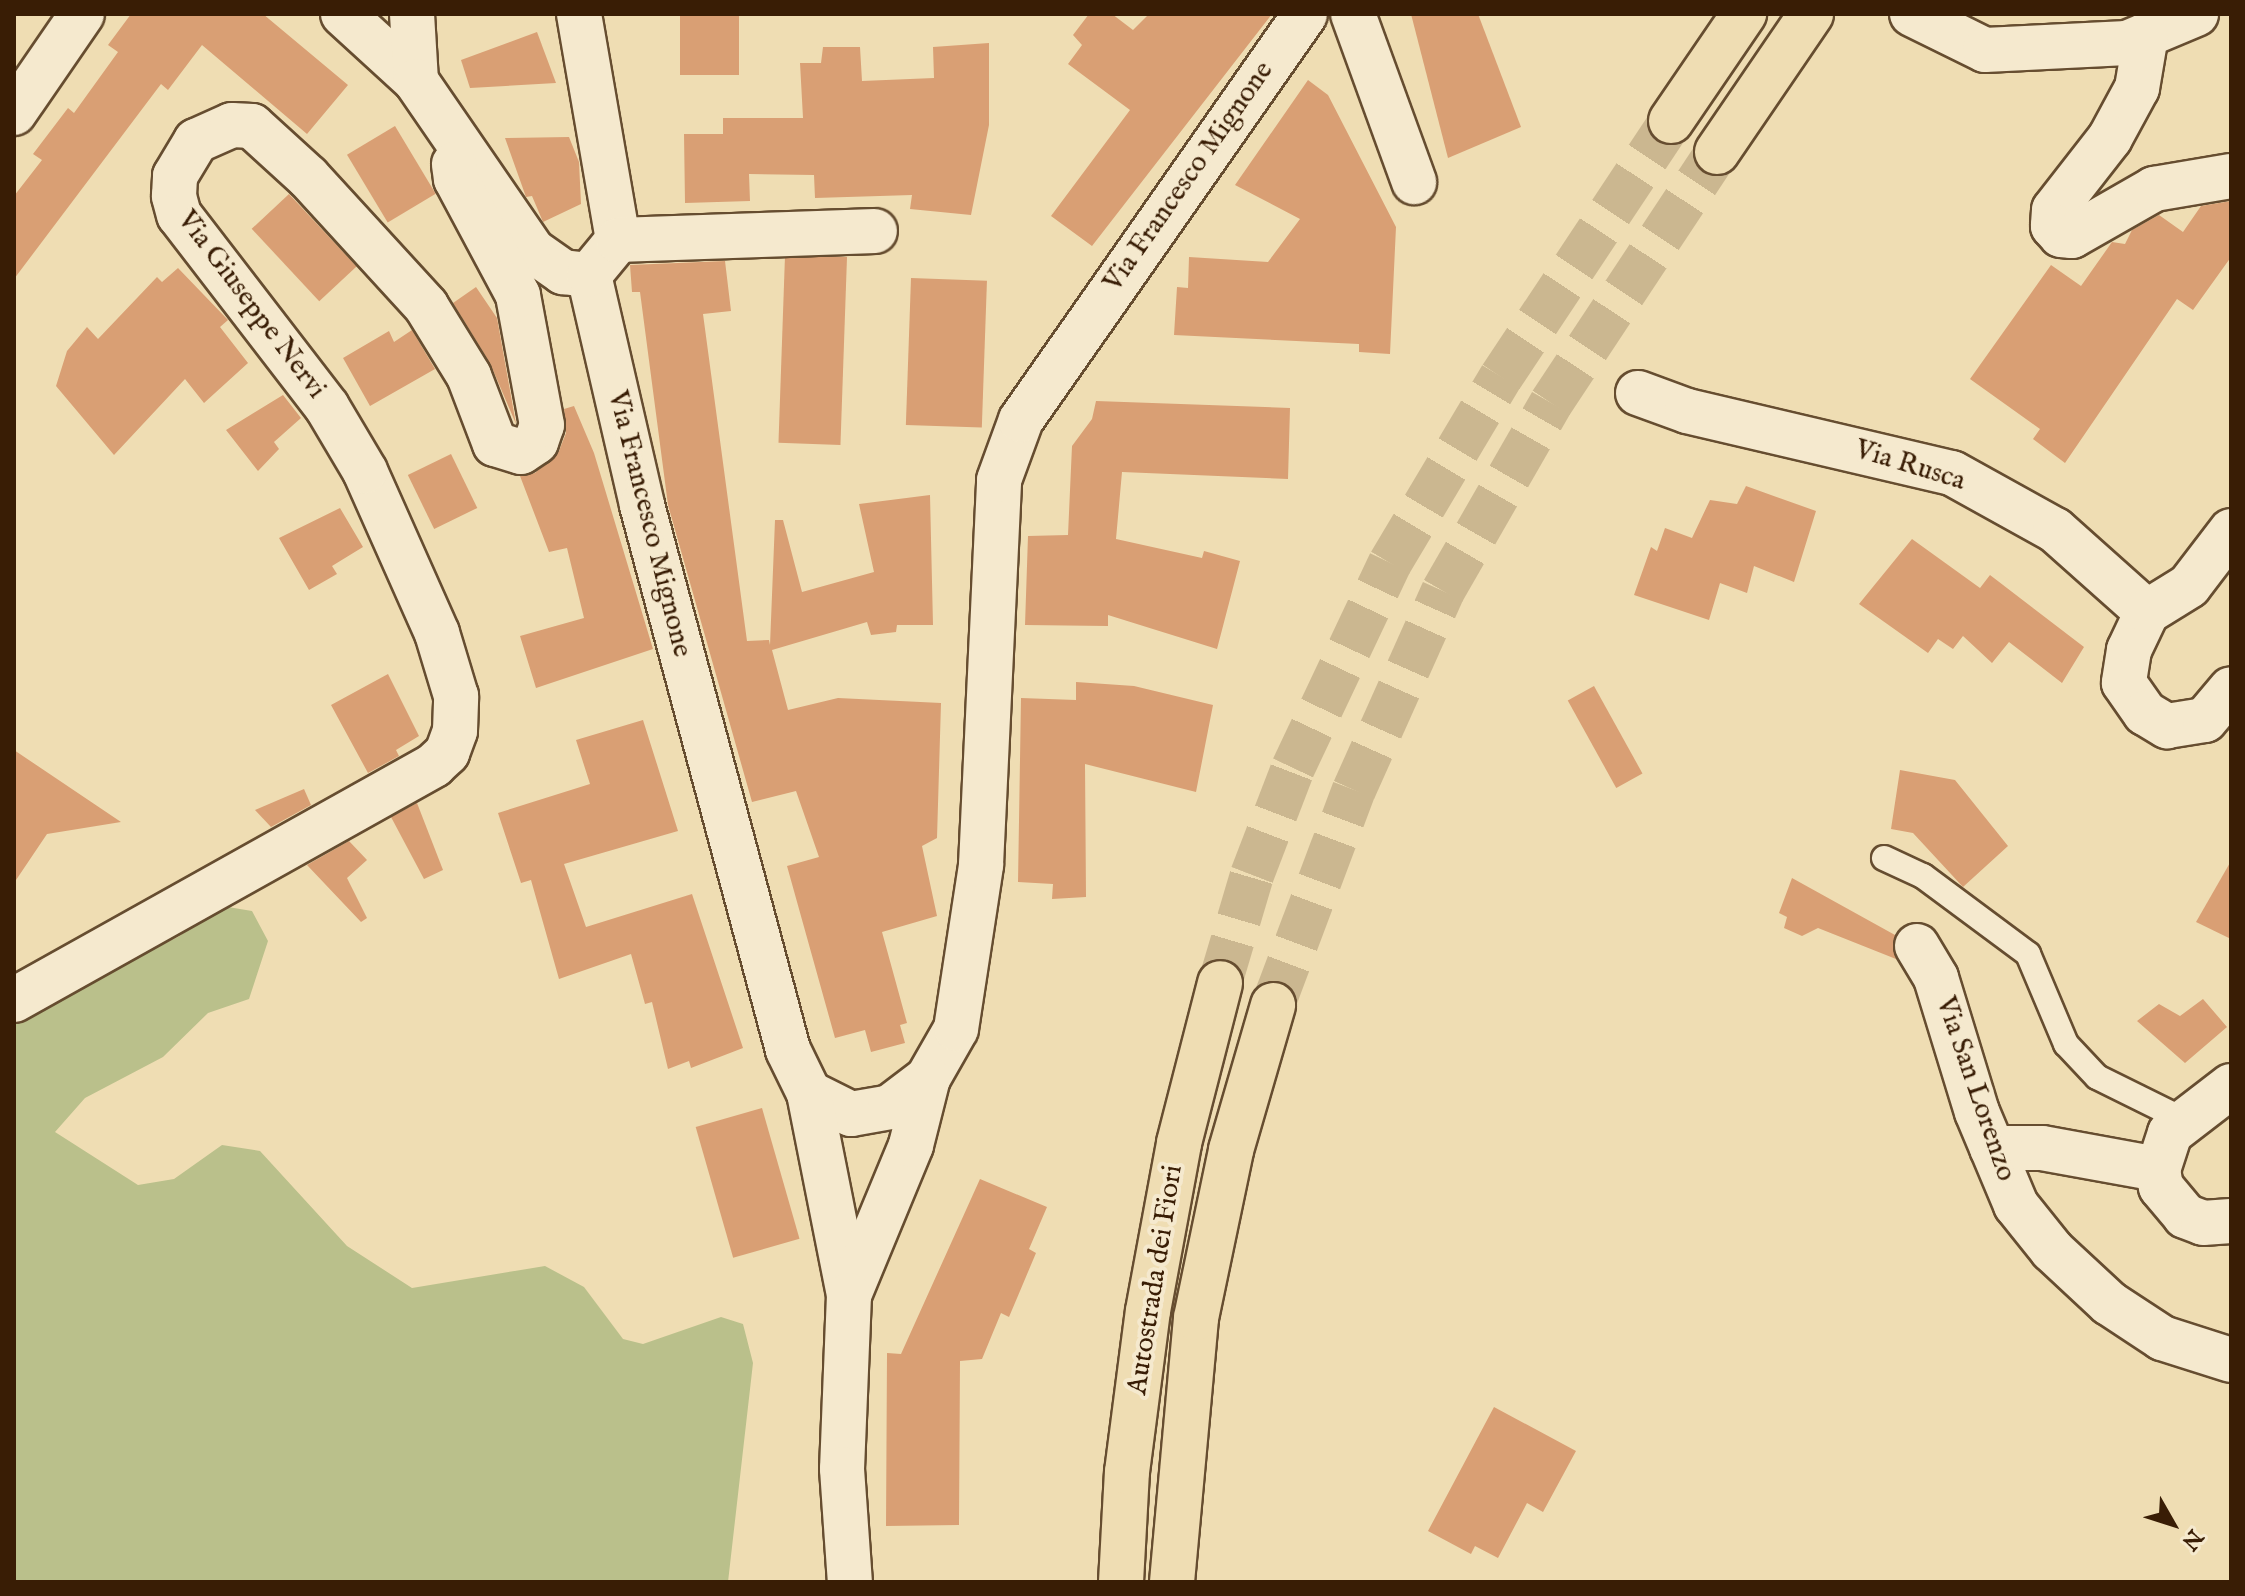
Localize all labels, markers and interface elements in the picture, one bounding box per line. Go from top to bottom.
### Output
street label: Via Francesco Mignone [1097,55,1281,299]
street label: Via Giuseppe Nervi [169,204,333,406]
street label: Via Francesco Mignone [600,387,698,661]
street label: Via Rusca [1851,433,1969,499]
street label: Via San Lorenzo [1928,992,2022,1186]
street label: Autostrada dei Fiori [1121,1163,1191,1397]
north arrow [2133,1484,2213,1564]
text: N [2175,1523,2209,1555]

